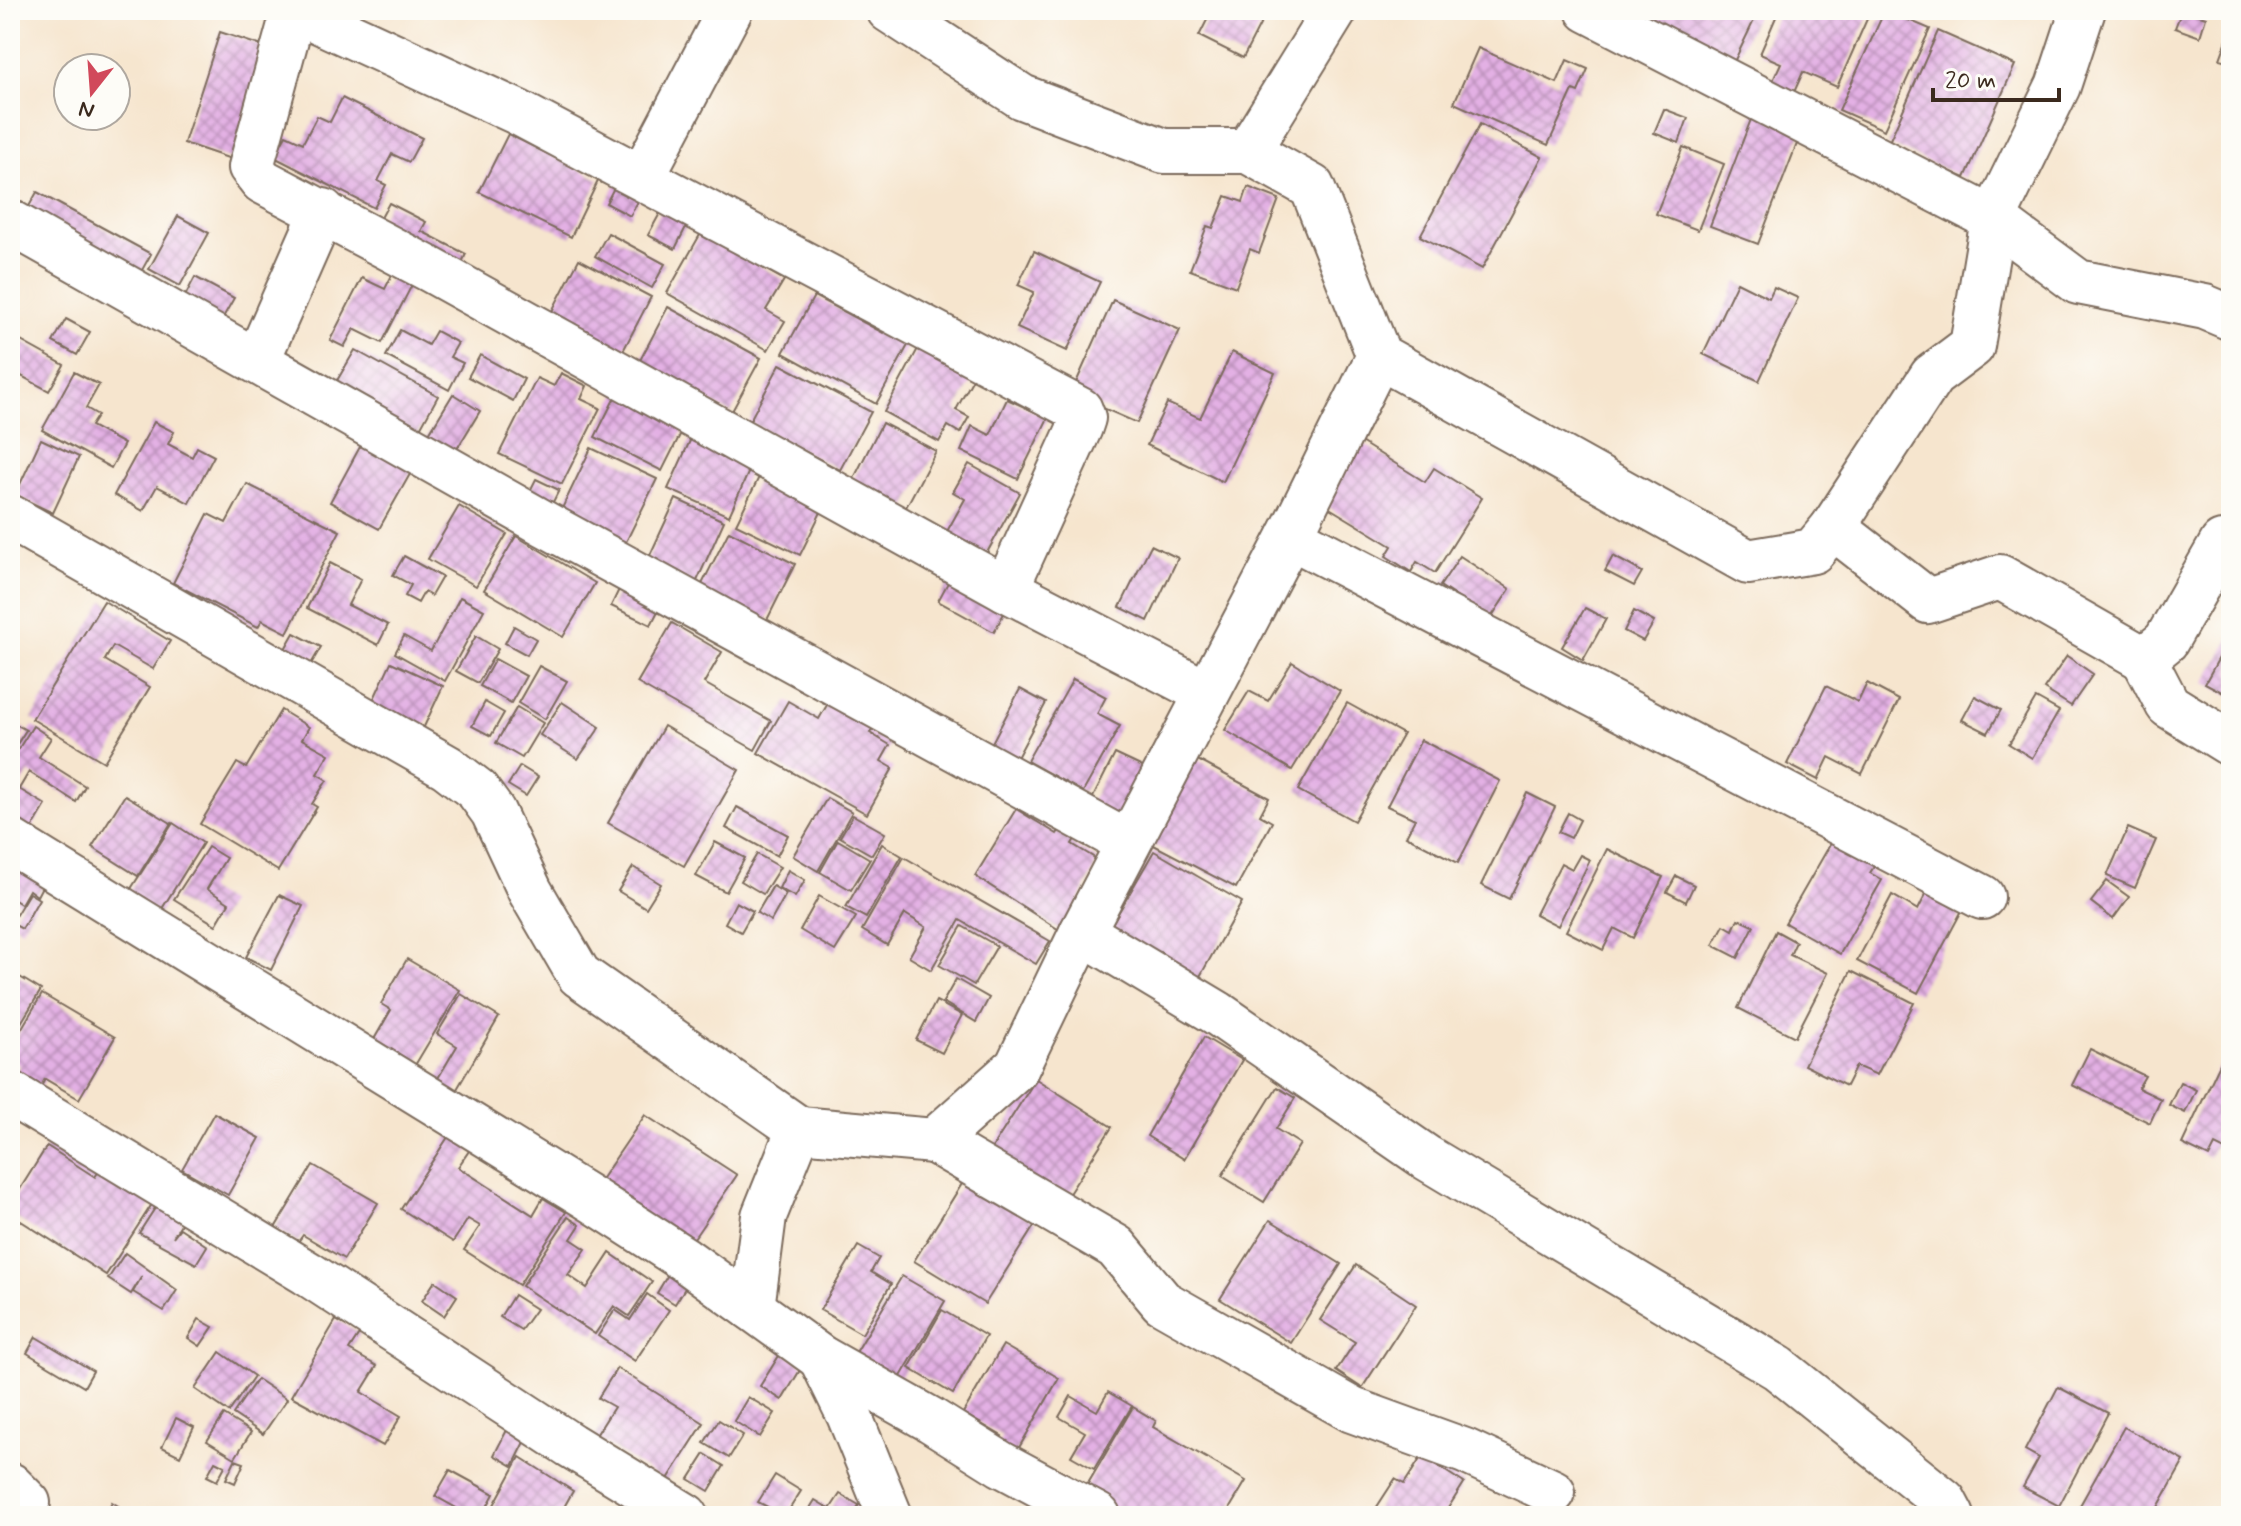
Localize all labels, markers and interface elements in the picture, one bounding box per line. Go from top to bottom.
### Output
north arrow [52,52,132,132]
scale bar [1933,52,2059,102]
text: 20 m [1945,66,1996,97]
text: N [76,94,98,125]

